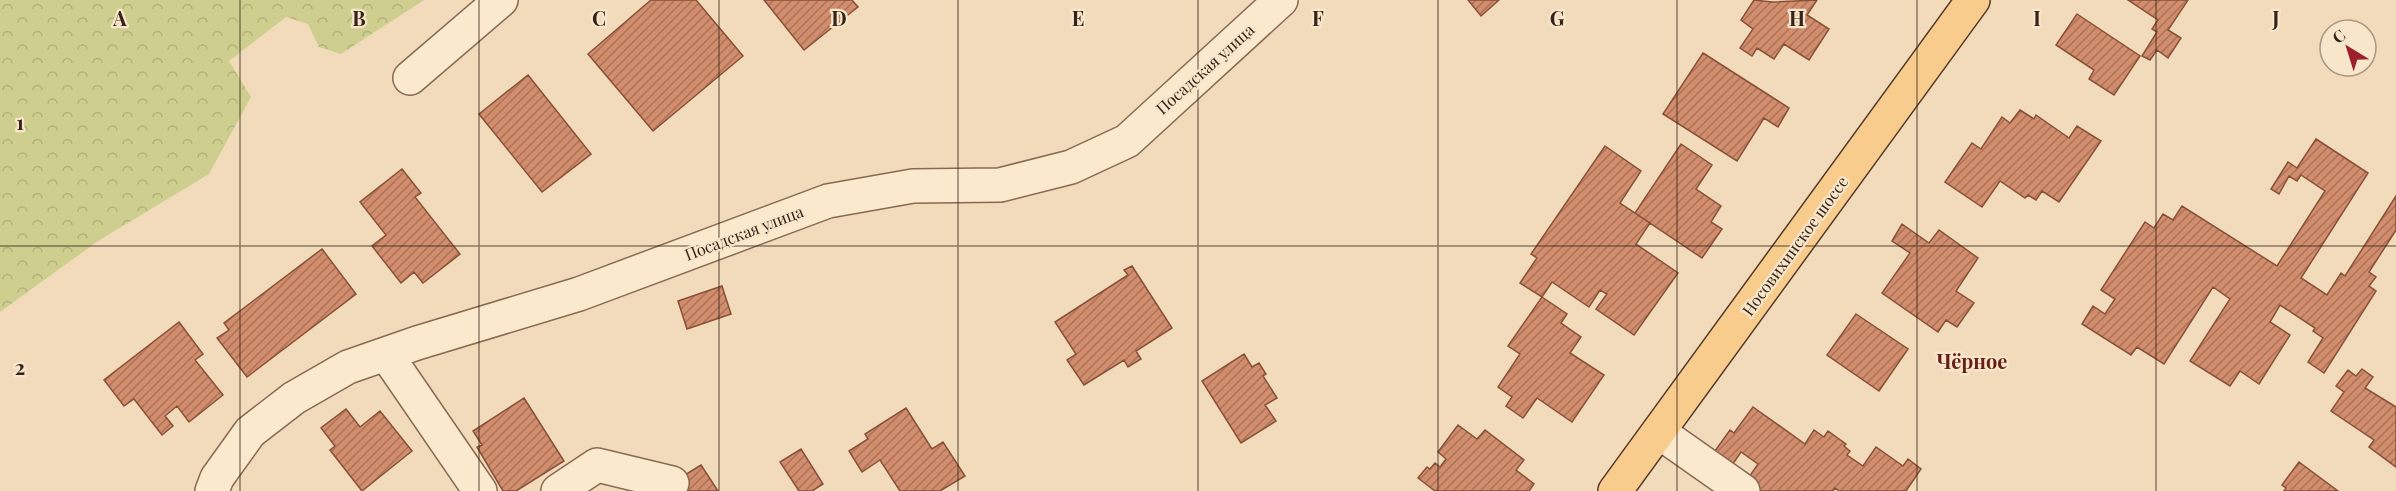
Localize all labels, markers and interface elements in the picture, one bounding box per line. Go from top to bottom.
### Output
text: A [112,4,127,31]
text: B [352,4,366,31]
text: C [592,4,606,31]
text: D [831,4,847,31]
text: E [1072,4,1084,31]
text: F [1312,4,1324,31]
text: G [1550,4,1565,31]
text: H [1789,4,1805,31]
text: I [2033,4,2041,31]
text: J [2271,4,2280,31]
north arrow [2318,18,2378,78]
street label: Посадская улица [1151,19,1258,118]
text: С [2328,24,2349,48]
text: 1 [16,108,24,135]
street label: Носовихинское шоссе [1737,172,1852,320]
street label: Посадская улица [682,200,806,265]
district label: Чёрное [1937,347,2007,374]
text: 2 [15,353,25,380]

